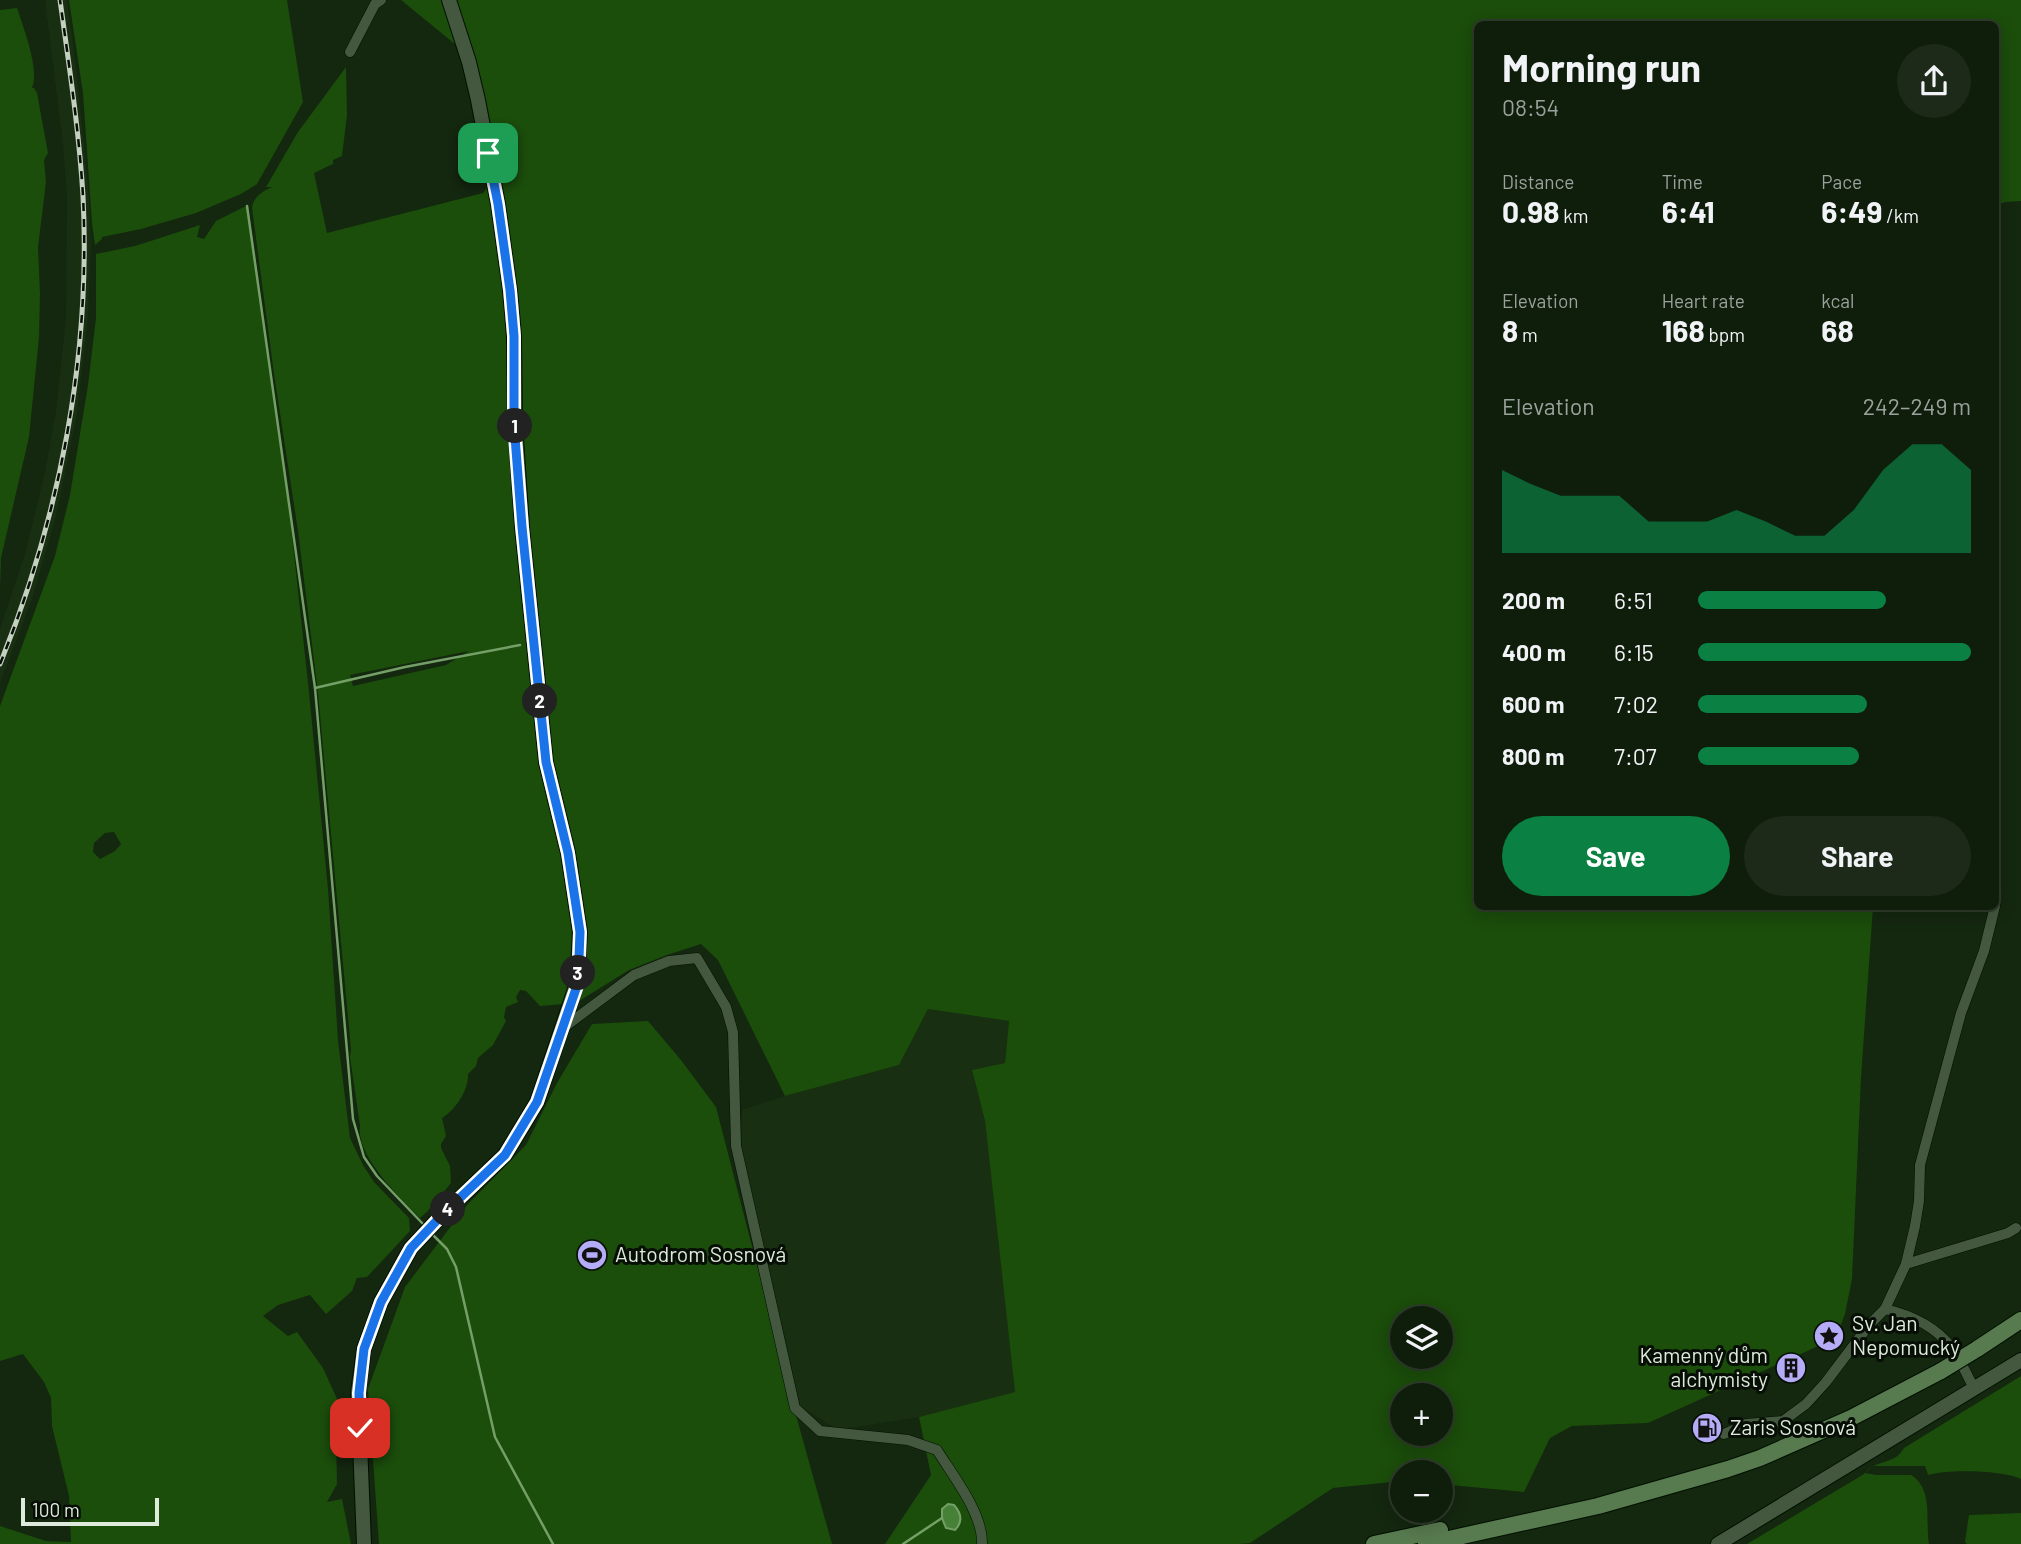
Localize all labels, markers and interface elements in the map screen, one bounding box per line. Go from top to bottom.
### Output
text: Morning run [1502,44,1701,90]
button: share [1897,44,1971,118]
text: 08:54 [1502,93,1559,121]
pin [458,123,518,183]
icon: arrive [469,134,507,172]
text: Distance [1502,170,1574,193]
text: Time [1662,170,1703,193]
text: Pace [1821,170,1862,193]
text: 0.98 [1502,193,1559,229]
text: 6:41 [1662,193,1715,229]
text: 6:49 [1821,193,1882,229]
text: km [1559,204,1588,227]
text: /km [1882,204,1919,227]
text: Elevation [1502,289,1579,312]
text: Heart rate [1662,289,1745,312]
text: kcal [1821,289,1854,312]
text: 8 [1502,312,1518,348]
text: 168 [1662,312,1705,348]
text: 68 [1821,312,1854,348]
text: m [1518,323,1538,346]
text: bpm [1705,323,1745,346]
text: Elevation [1502,392,1595,420]
text: 242–249 m [1863,392,1971,420]
pin: 1 [498,408,532,444]
text: 1 [511,414,518,437]
text: 200 m [1502,586,1565,614]
text: 6:51 [1614,586,1653,614]
text: 400 m [1502,638,1566,666]
text: 6:15 [1614,638,1654,666]
pin: 2 [522,684,558,718]
text: 2 [534,689,545,712]
text: 600 m [1502,690,1564,718]
text: 7:02 [1614,690,1658,718]
text: 800 m [1502,742,1564,770]
text: 7:07 [1614,742,1657,770]
button: Save [1502,816,1730,896]
button: Share [1744,816,1971,896]
pin: 3 [560,956,596,990]
text: 3 [572,961,583,984]
pin: 4 [430,1192,466,1226]
text: 4 [442,1197,453,1220]
sports icon: Autodrom Sosnová [575,1238,609,1272]
place label: Autodrom Sosnová [615,1241,786,1266]
map controls [1390,1306,1453,1523]
button: layers [1390,1306,1453,1369]
place label: Sv. Jan Nepomucký [1852,1310,1960,1359]
place icon: Sv. Jan Nepomucký [1812,1319,1846,1353]
place label: Kamenný dům alchymisty [1640,1342,1768,1391]
building icon: Kamenný dům alchymisty [1774,1351,1808,1385]
button: + [1390,1383,1453,1446]
pin [330,1398,390,1458]
icon: check [341,1409,379,1447]
fuel station icon: Zaris Sosnová [1690,1411,1724,1445]
place label: Zaris Sosnová [1730,1414,1856,1439]
button: − [1390,1460,1453,1523]
scale bar [21,1495,159,1527]
text: 100 m [32,1498,80,1521]

